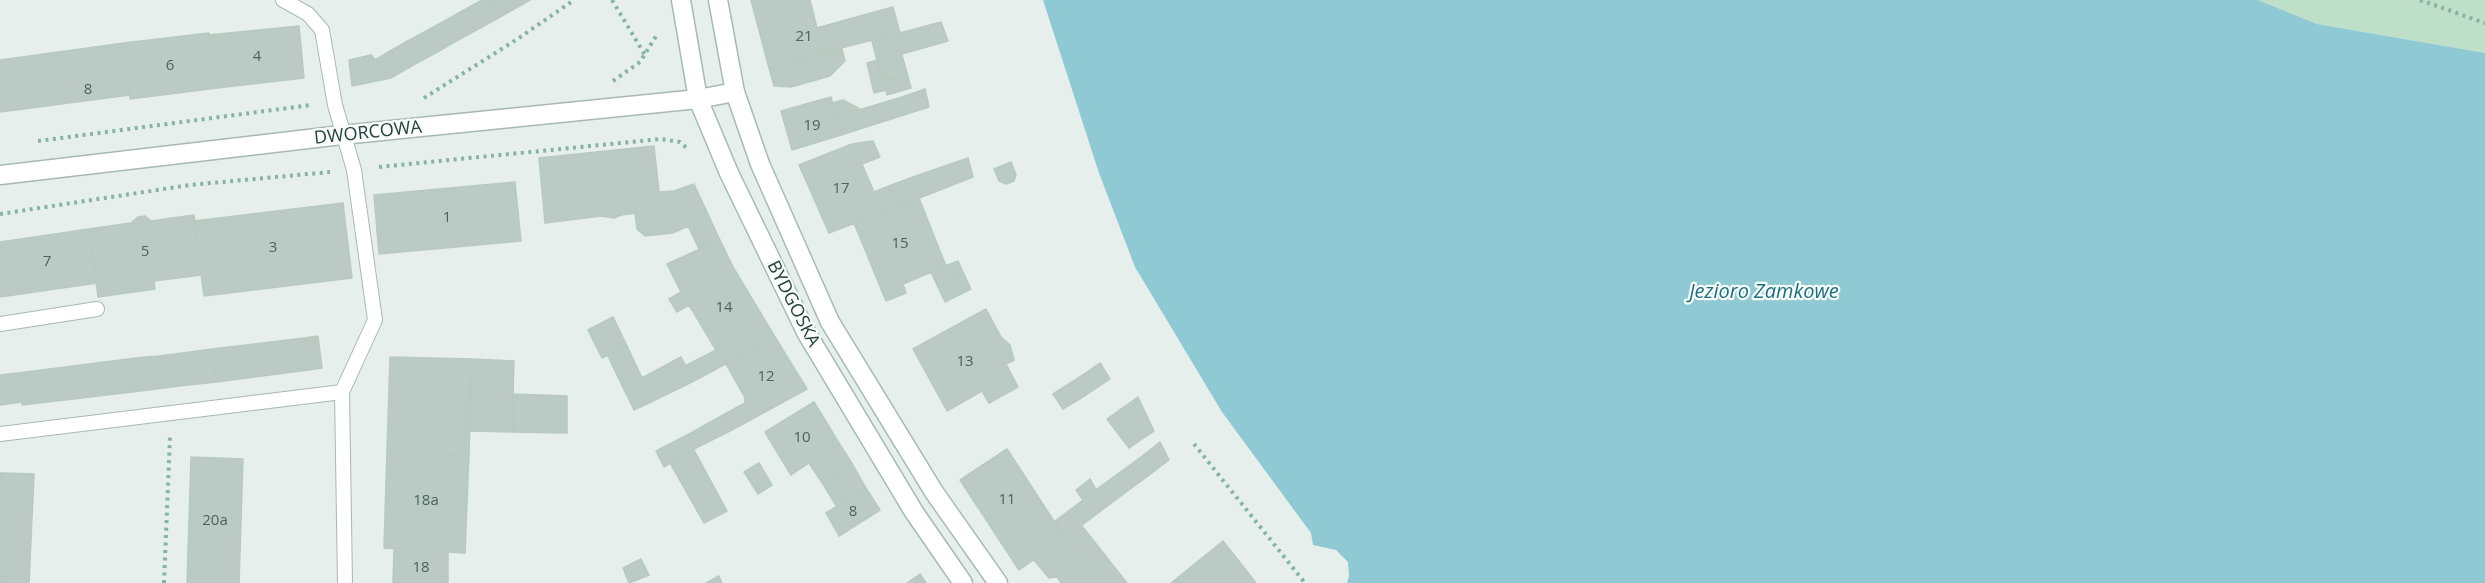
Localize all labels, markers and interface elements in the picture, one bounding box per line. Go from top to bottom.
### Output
house number: 21 [795,28,813,46]
house number: 4 [253,48,261,66]
house number: 6 [166,57,174,75]
house number: 8 [84,81,92,99]
street label: DWORCOWA [313,117,423,149]
house number: 19 [803,117,821,135]
house number: 17 [832,180,850,198]
house number: 1 [443,209,451,227]
house number: 15 [891,235,909,253]
house number: 3 [269,239,277,257]
house number: 5 [141,243,149,261]
house number: 7 [43,253,51,271]
street label: BYDGOSKA [762,257,824,351]
water label: Jezioro Zamkowe [1689,280,1839,304]
house number: 14 [715,299,733,317]
house number: 13 [956,353,974,371]
house number: 12 [757,368,775,386]
house number: 10 [793,429,811,447]
house number: 11 [998,491,1016,509]
house number: 18a [413,492,439,510]
house number: 8 [849,503,857,521]
house number: 20a [202,512,228,530]
house number: 18 [412,559,430,577]

